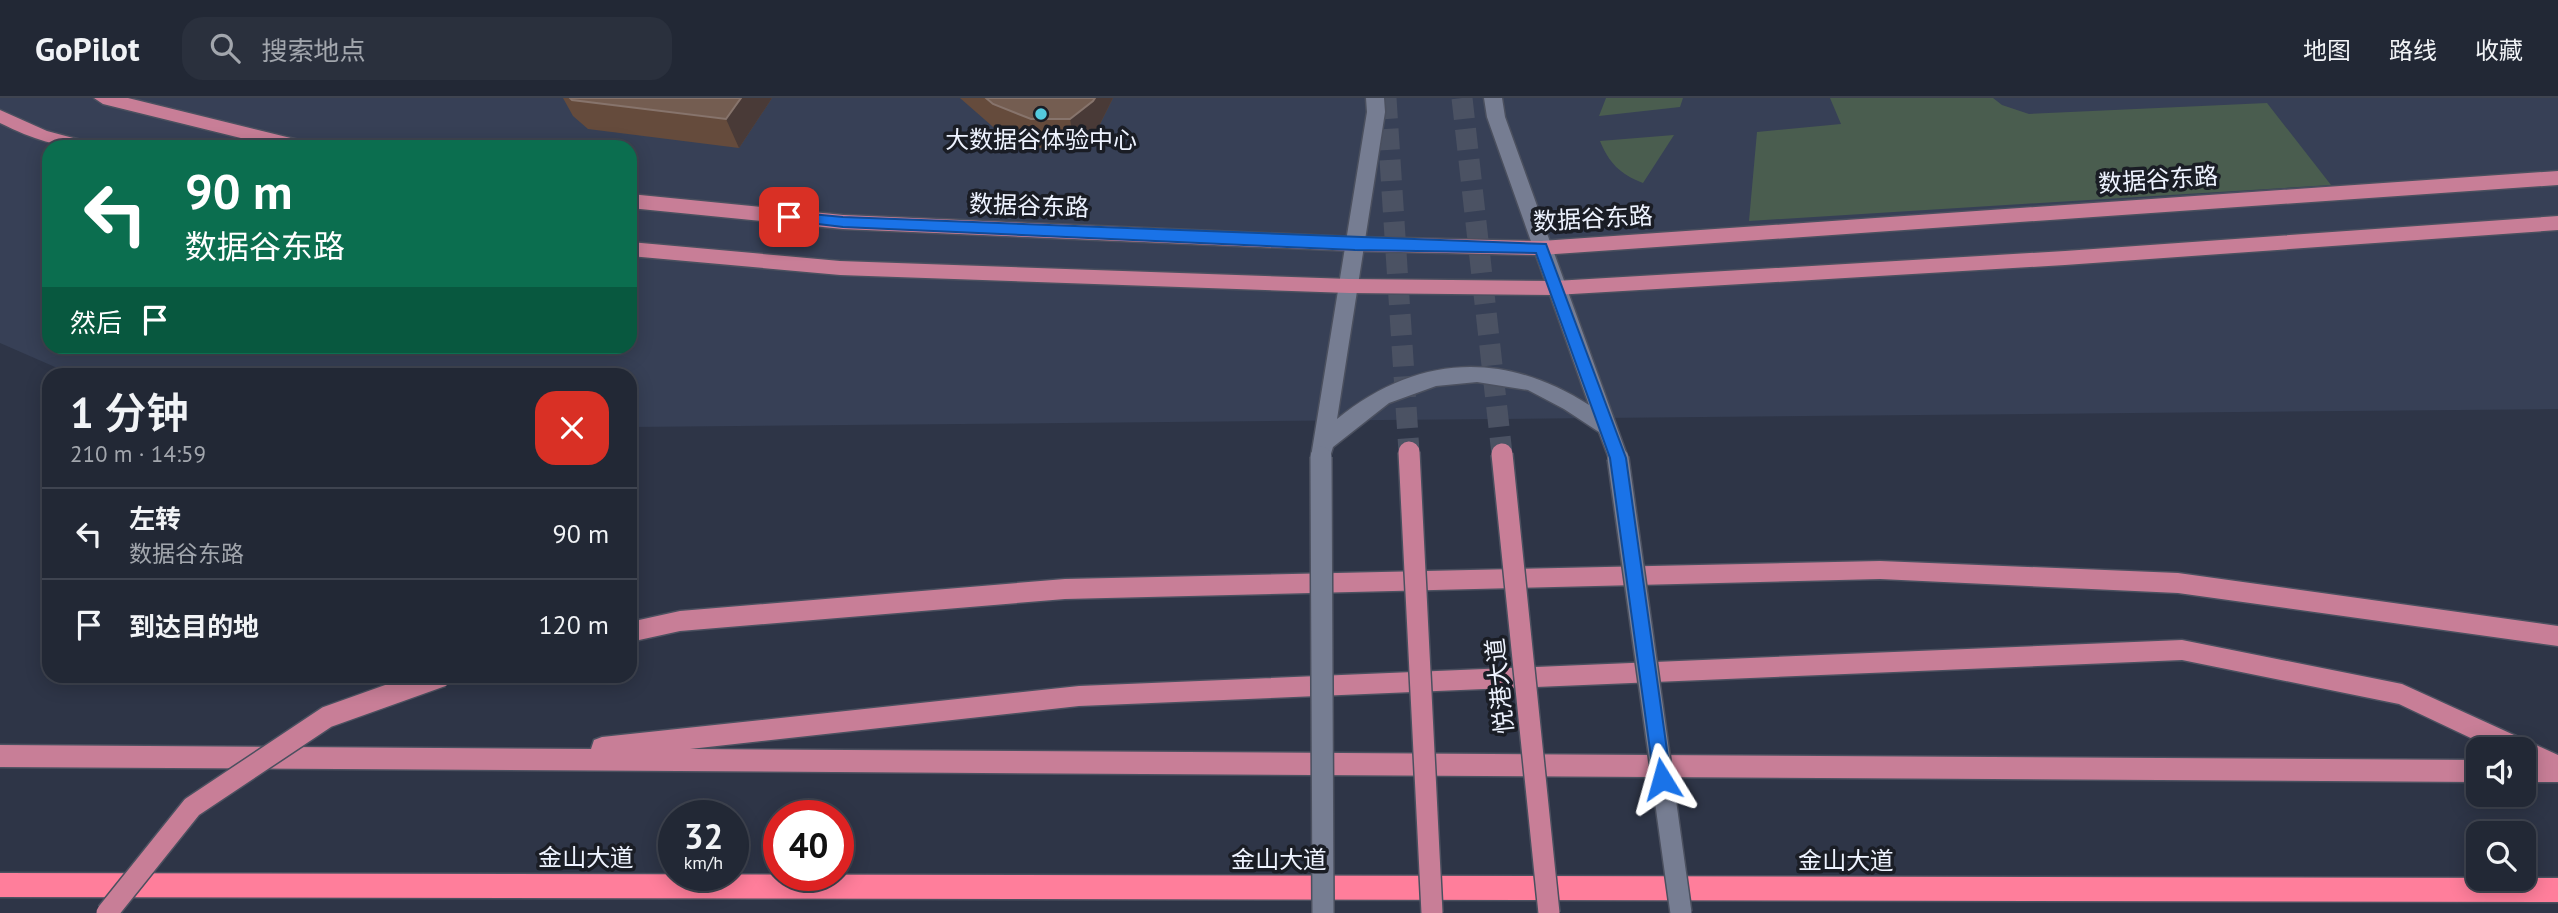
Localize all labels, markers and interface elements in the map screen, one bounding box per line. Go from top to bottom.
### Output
search box [182,17,672,80]
text: GoPilot [35,27,140,70]
icon: search [206,29,244,67]
text: 搜索地点 [262,34,366,67]
text: 地图 [2303,35,2351,66]
text: 路线 [2389,35,2437,66]
text: 收藏 [2475,35,2523,66]
marker: 大数据谷体验中心 [1033,106,1049,122]
place label: 大数据谷体验中心 [945,124,1137,155]
text: 90 m [185,159,292,223]
street label: 数据谷东路 [2097,160,2219,199]
icon: left [70,168,161,259]
pin [759,187,819,247]
street label: 数据谷东路 [969,188,1090,223]
icon: arrive [770,198,808,236]
street label: 数据谷东路 [1532,200,1654,237]
text: 数据谷东路 [185,225,345,267]
icon: arrive [136,301,174,339]
text: 然后 [70,306,122,339]
text: 1 分钟 [70,385,188,440]
button: close [535,391,609,465]
text: 210 m · 14:59 [70,439,206,468]
text: 左转 [129,502,181,535]
icon: left [70,515,108,553]
text: 90 m [553,517,609,550]
text: 数据谷东路 [129,539,244,568]
icon: arrive [70,606,108,644]
text: 120 m [538,608,609,641]
text: 到达目的地 [129,610,259,643]
street label: 悦港大道 [1479,637,1520,735]
map controls [2466,737,2536,891]
button: sound [2466,737,2536,807]
position arrow [1625,742,1699,816]
speed limit sign: 40 [763,800,854,891]
text: 32 [684,813,723,859]
button: search [2466,821,2536,891]
street label: 金山大道 [538,842,634,873]
street label: 金山大道 [1231,844,1327,875]
street label: 金山大道 [1798,845,1894,876]
text: km/h [684,851,723,874]

